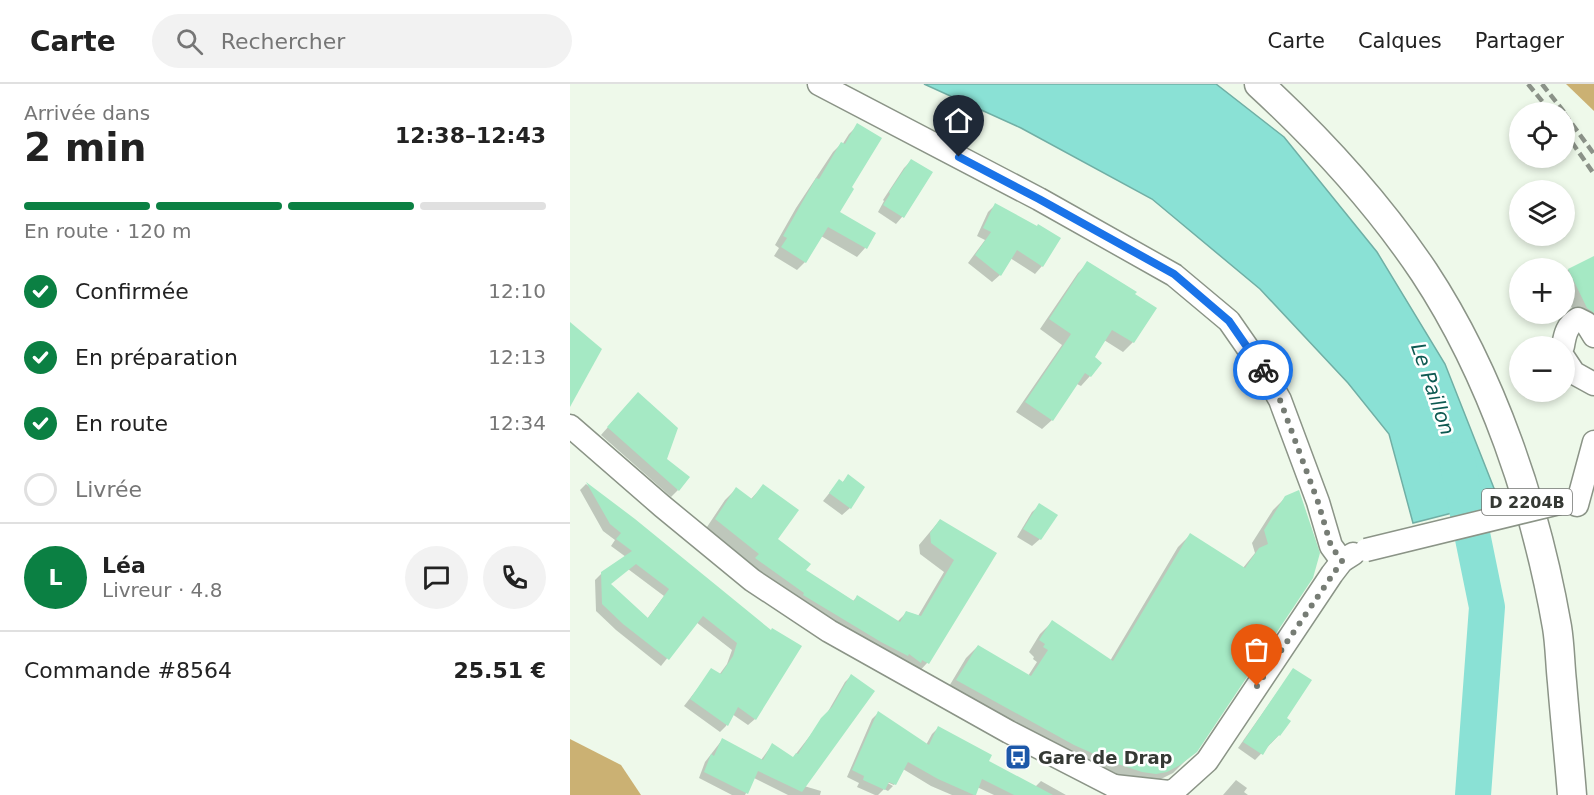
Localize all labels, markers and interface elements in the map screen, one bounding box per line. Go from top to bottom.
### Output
search box [152,14,572,68]
text: Carte [30,25,116,58]
icon: search [173,25,206,58]
text: Rechercher [221,29,345,54]
text: Carte [1268,29,1325,53]
text: Calques [1358,29,1442,53]
text: Partager [1475,29,1564,53]
pin [933,95,984,157]
text: Arrivée dans [24,101,150,125]
map controls [1509,102,1575,402]
button: locate [1509,102,1575,168]
icon: home [942,104,975,137]
text: 12:38–12:43 [395,123,546,148]
text: 2 min [24,125,146,170]
button: layers [1509,180,1575,246]
text: En route · 120 m [24,219,192,243]
button: + [1509,258,1575,324]
icon: check [24,275,57,308]
text: Confirmée [75,279,189,304]
text: 12:10 [488,279,546,303]
button: − [1509,336,1575,402]
courier [1233,340,1293,400]
water label: Le Paillon [1406,340,1460,438]
icon: check [24,341,57,374]
text: En préparation [75,345,238,370]
text: 12:13 [488,345,546,369]
icon: bike [1247,354,1280,387]
icon: check [24,407,57,440]
text: En route [75,411,168,436]
text: 12:34 [488,411,546,435]
text: Livrée [75,477,142,502]
road number: D 2204B [1482,489,1572,515]
button: chat [405,546,468,609]
button: phone [483,546,546,609]
text: Léa [102,553,146,578]
text: L [48,565,63,590]
text: Livreur · 4.8 [102,578,222,602]
pin [1231,624,1282,686]
icon: bag [1240,633,1273,666]
text: Commande #8564 [24,658,232,683]
text: 25.51 € [453,658,546,683]
bus stop icon: Gare de Drap [1003,742,1033,772]
place label: Gare de Drap [1038,747,1173,768]

